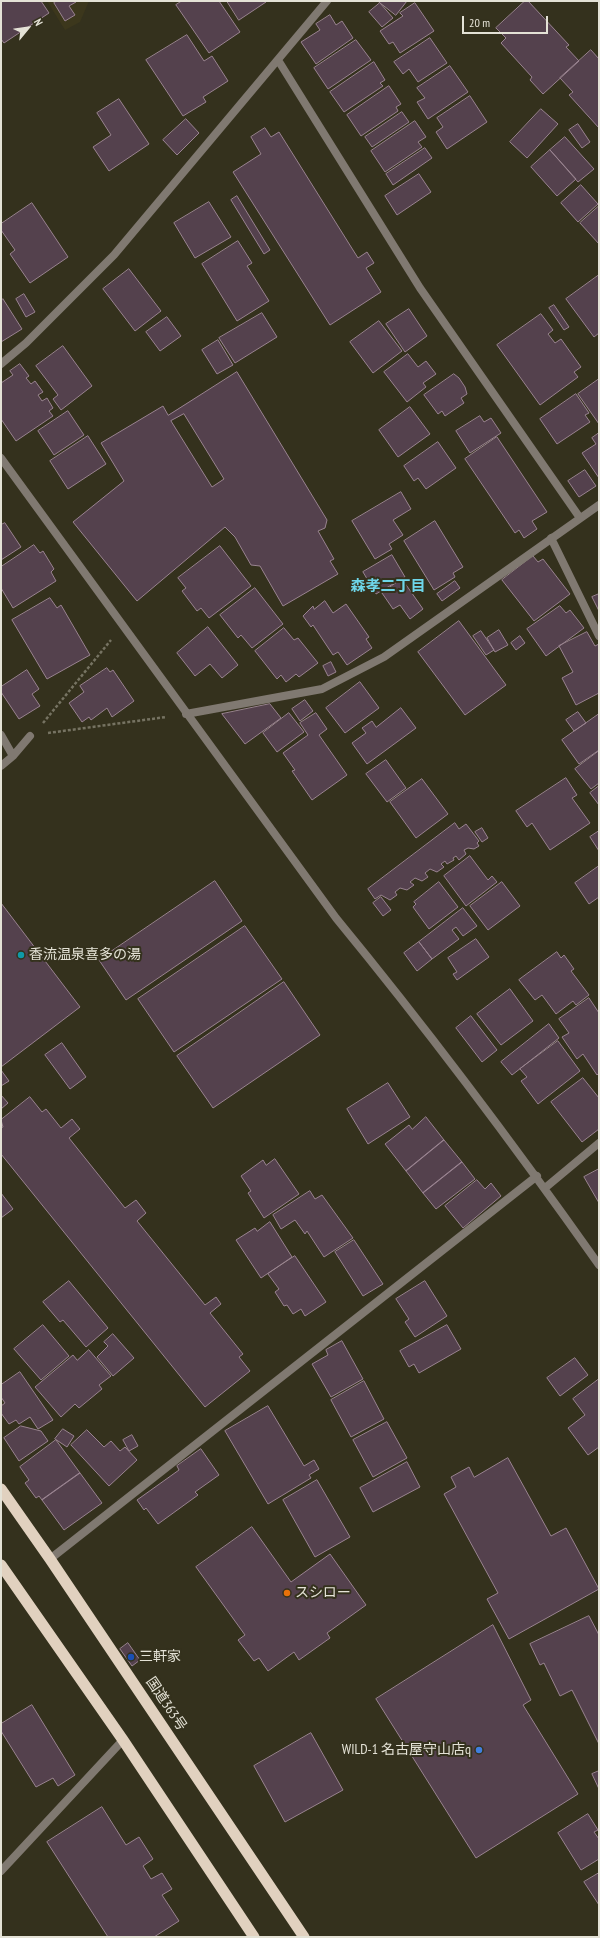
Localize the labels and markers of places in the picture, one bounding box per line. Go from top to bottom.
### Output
place label: 香流温泉喜多の湯 [29,947,141,963]
marker: 香流温泉喜多の湯 [16,950,26,960]
place label: スシロー [295,1585,351,1601]
marker: スシロー [282,1588,292,1598]
place label: 三軒家 [139,1649,181,1665]
marker: 三軒家 [126,1652,136,1662]
place label: WILD-1 名古屋守山店q [342,1742,471,1758]
marker: WILD-1 名古屋守山店q [474,1745,484,1755]

